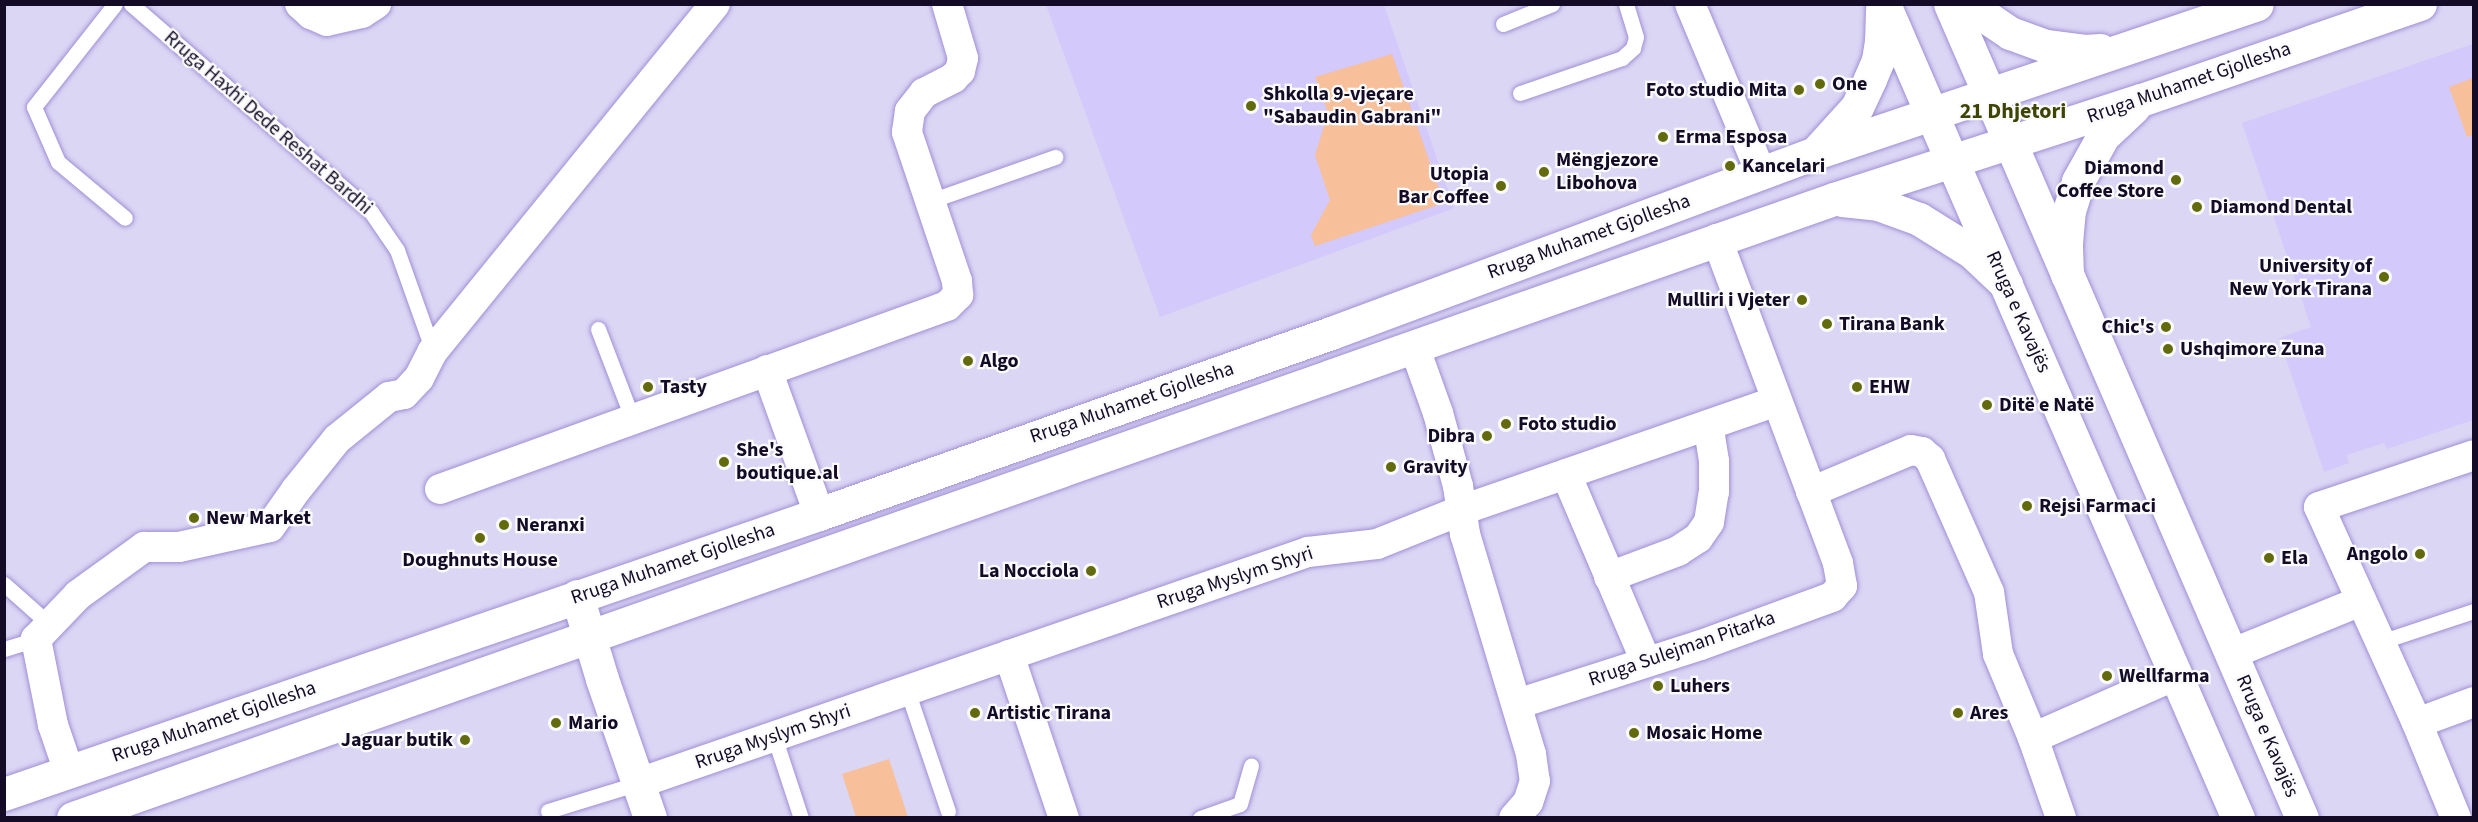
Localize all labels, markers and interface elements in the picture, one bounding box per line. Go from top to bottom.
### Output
street label: Rruga Haxhi Dede Reshat Bardhi [159,26,377,220]
street label: Rruga Muhamet Gjollesha [2084,37,2294,129]
place label: One [1832,72,1867,96]
marker: One [1813,77,1827,91]
place label: Foto studio Mita [1646,78,1787,102]
place label: Shkolla 9-vjeçare "Sabaudin Gabrani" [1263,83,1441,130]
marker: Foto studio Mita [1792,83,1806,97]
marker: Shkolla 9-vjeçare "Sabaudin Gabrani" [1244,99,1258,113]
district label: 21 Dhjetori [1960,99,2066,125]
place label: Erma Esposa [1675,125,1787,149]
marker: Erma Esposa [1656,130,1670,144]
place label: Mëngjezore Libohova [1556,148,1659,195]
place label: Kancelari [1742,154,1825,178]
place label: Diamond Coffee Store [2057,156,2164,203]
marker: Kancelari [1723,159,1737,173]
place label: Utopia Bar Coffee [1398,162,1489,209]
marker: Mëngjezore Libohova [1537,165,1551,179]
marker: Diamond Coffee Store [2169,173,2183,187]
marker: Utopia Bar Coffee [1494,179,1508,193]
street label: Rruga Muhamet Gjollesha [1484,189,1694,285]
place label: Diamond Dental [2210,195,2352,219]
marker: Diamond Dental [2188,198,2206,216]
street label: Rruga e Kavajës [1980,247,2056,377]
place label: University of New York Tirana [2229,254,2372,301]
marker: University of New York Tirana [2377,270,2391,284]
place label: Mulliri i Vjeter [1667,288,1790,312]
marker: Mulliri i Vjeter [1795,293,1809,307]
place label: Tirana Bank [1839,312,1945,336]
place label: Chic's [2102,315,2154,339]
marker: Tirana Bank [1820,317,1834,331]
marker: Chic's [2159,320,2173,334]
place label: Ushqimore Zuna [2180,337,2325,361]
marker: Ushqimore Zuna [2161,342,2175,356]
place label: Algo [980,349,1019,373]
marker: Algo [961,354,975,368]
street label: Rruga Muhamet Gjollesha [1027,357,1237,449]
place label: Tasty [660,375,707,399]
place label: EHW [1869,375,1910,399]
marker: Tasty [641,380,655,394]
marker: EHW [1850,380,1864,394]
place label: Ditë e Natë [1999,393,2094,417]
marker: Ditë e Natë [1980,398,1994,412]
place label: Foto studio [1518,412,1617,436]
marker: Foto studio [1499,417,1513,431]
place label: Dibra [1427,424,1475,448]
marker: Dibra [1480,429,1494,443]
place label: She's boutique.al [736,438,839,485]
marker: She's boutique.al [717,455,731,469]
place label: Gravity [1403,455,1468,479]
marker: Gravity [1384,460,1398,474]
place label: Rejsi Farmaci [2039,494,2156,518]
marker: Rejsi Farmaci [2020,499,2034,513]
place label: New Market [206,506,311,530]
marker: New Market [187,511,201,525]
place label: Neranxi [516,513,585,537]
marker: Neranxi [497,518,511,532]
street label: Rruga Muhamet Gjollesha [568,518,778,610]
marker: Doughnuts House [473,531,487,545]
street label: Rruga Myslym Shyri [1154,541,1316,615]
place label: Angolo [2347,542,2408,566]
place label: Ela [2281,546,2308,570]
marker: Angolo [2413,547,2427,561]
place label: Doughnuts House [402,548,558,572]
marker: Ela [2262,551,2276,565]
place label: La Nocciola [979,559,1079,583]
marker: La Nocciola [1084,564,1098,578]
street label: Rruga Sulejman Pitarka [1586,606,1778,692]
place label: Wellfarma [2119,664,2210,688]
marker: Wellfarma [2100,669,2114,683]
street label: Rruga e Kavajës [2230,671,2304,801]
place label: Luhers [1670,674,1730,698]
street label: Rruga Muhamet Gjollesha [109,676,319,768]
marker: Luhers [1651,679,1665,693]
street label: Rruga Myslym Shyri [692,699,854,775]
place label: Artistic Tirana [987,701,1111,725]
place label: Ares [1970,701,2008,725]
marker: Artistic Tirana [968,706,982,720]
marker: Ares [1951,706,1965,720]
place label: Mario [568,711,618,735]
marker: Mario [549,716,563,730]
place label: Mosaic Home [1646,721,1763,745]
marker: Mosaic Home [1627,726,1641,740]
place label: Jaguar butik [341,728,453,752]
marker: Jaguar butik [458,733,472,747]

